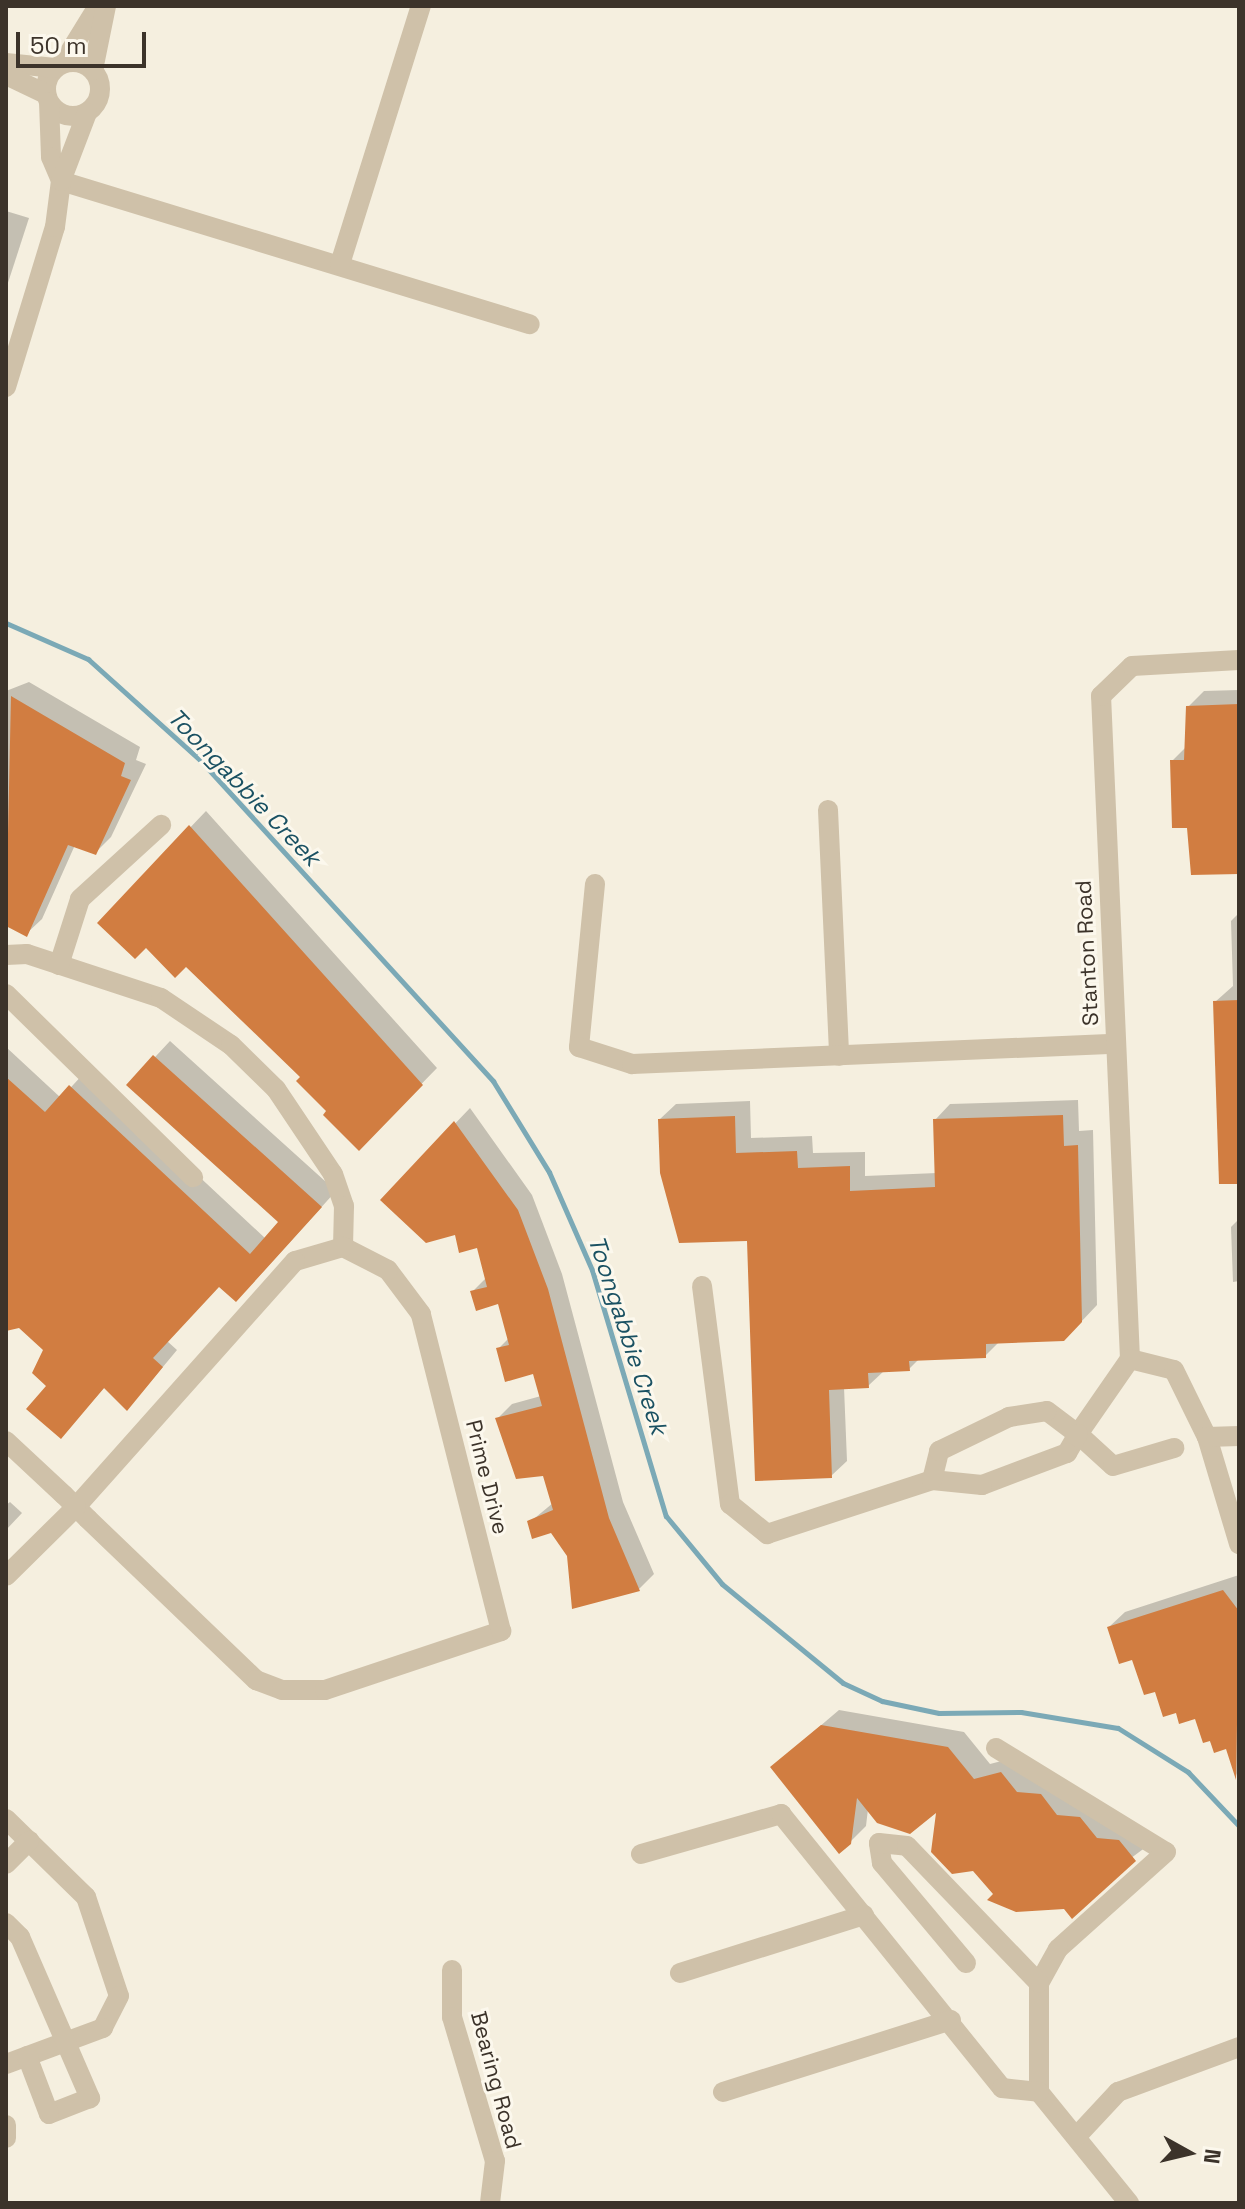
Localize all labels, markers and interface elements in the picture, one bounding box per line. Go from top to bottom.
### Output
scale bar [20,16,150,66]
text: 50 m [30,30,87,61]
water label: Toongabbie Creek [161,702,327,872]
street label: Stanton Road [1070,879,1104,1027]
water label: Toongabbie Creek [582,1232,674,1438]
street label: Prime Drive [460,1417,514,1537]
street label: Bearing Road [465,2008,527,2152]
north arrow [1149,2113,1229,2193]
text: N [1198,2147,1228,2166]

